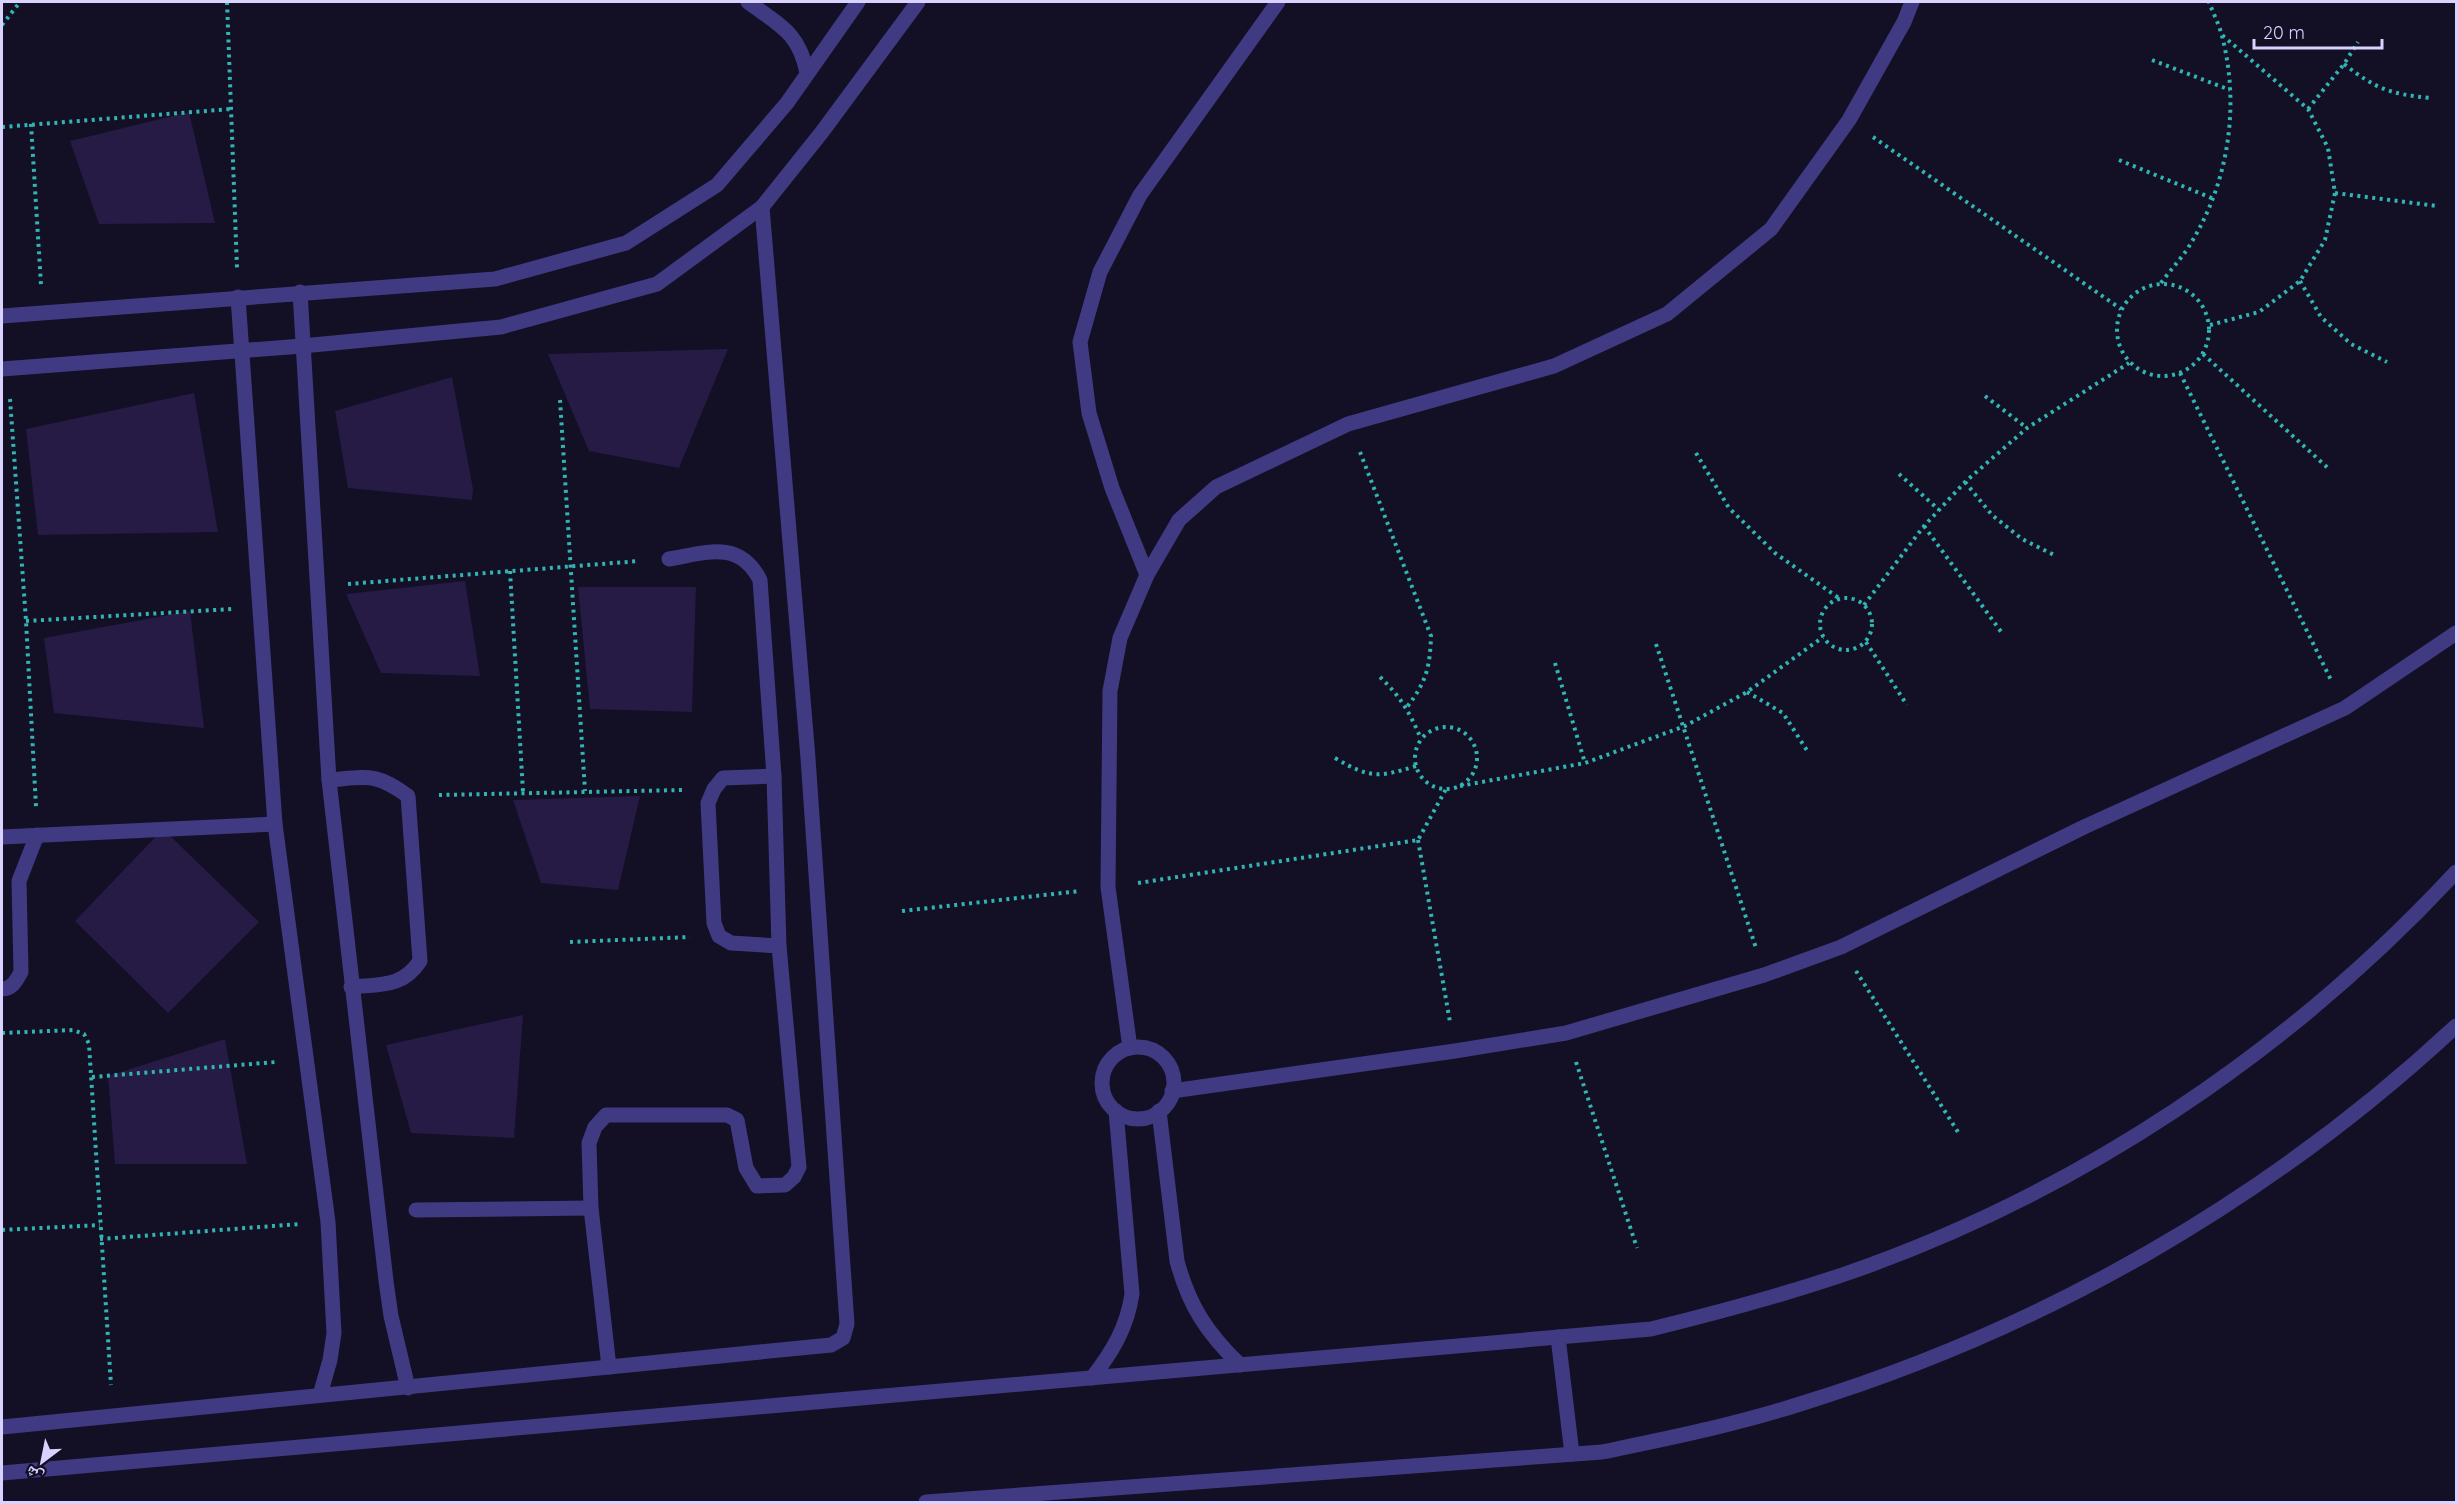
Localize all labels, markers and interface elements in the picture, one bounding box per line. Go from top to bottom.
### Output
scale bar [2254,12,2382,50]
text: 20 m [2263,21,2305,44]
north arrow [12,1432,72,1492]
text: ش [22,1462,47,1488]

